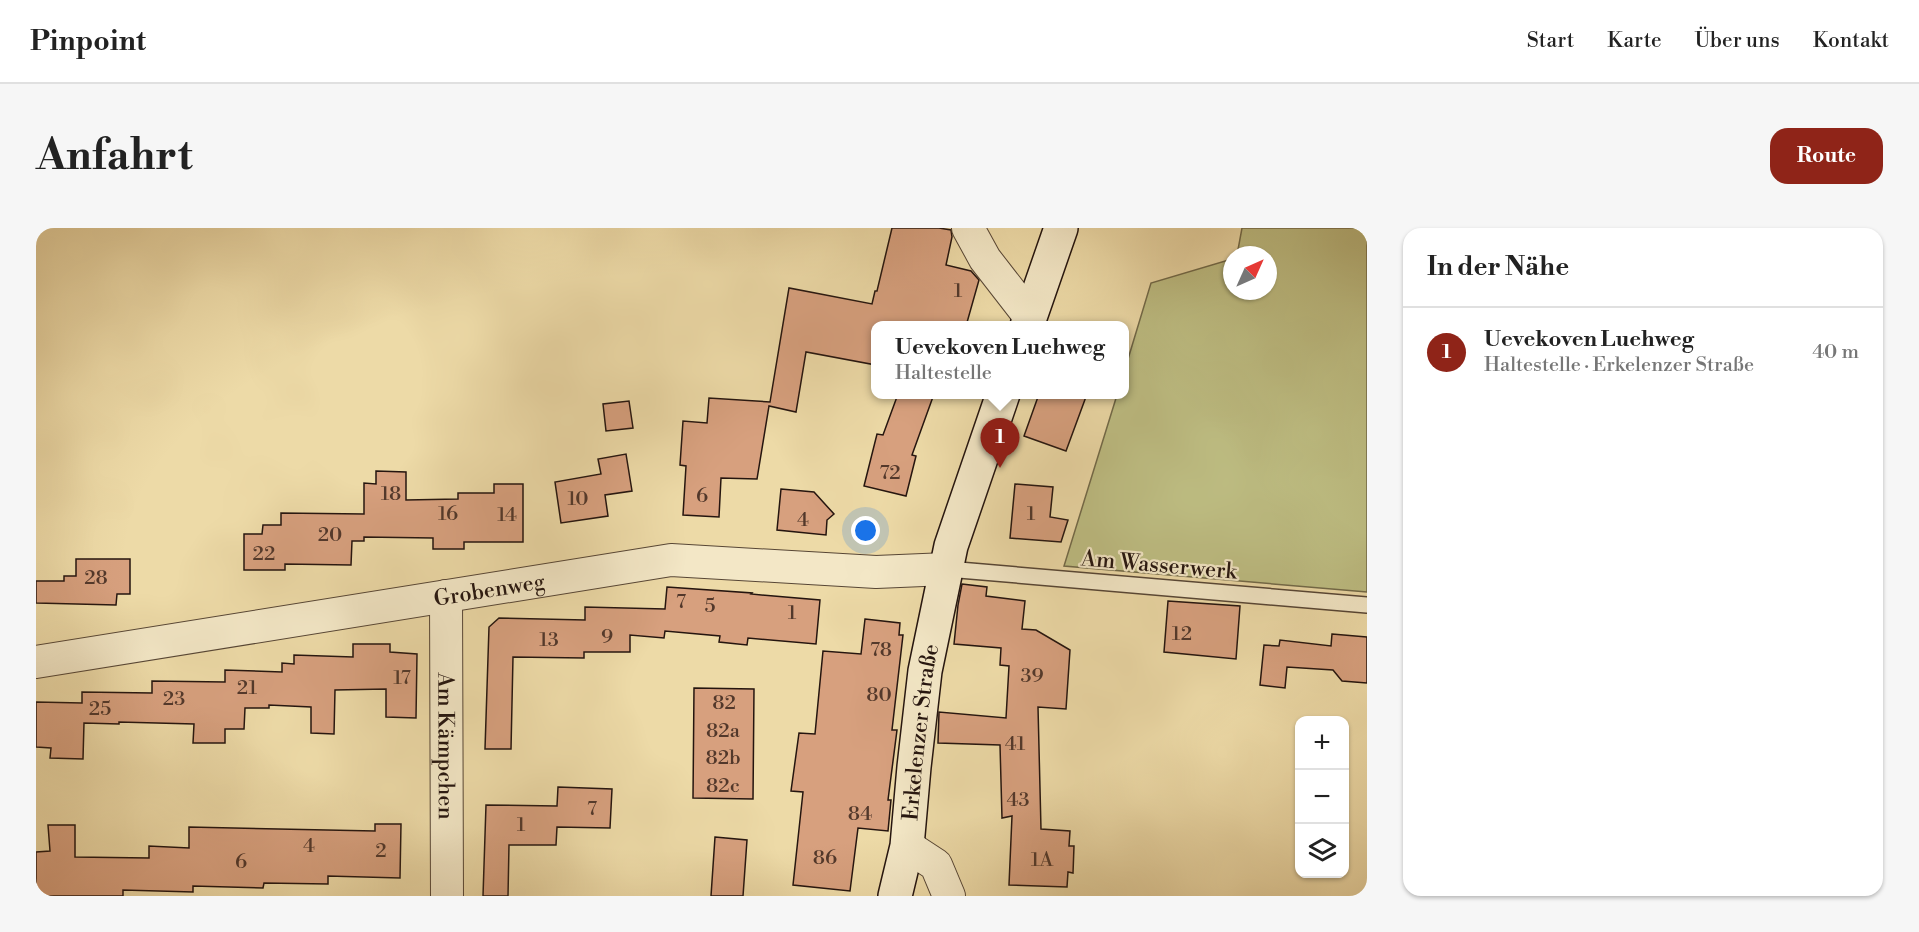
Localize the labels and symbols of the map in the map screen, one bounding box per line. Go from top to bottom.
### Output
north arrow [1223,246,1277,300]
house number: 1 [954,279,963,304]
pin: 1 [980,418,1020,468]
house number: 72 [879,461,901,486]
house number: 18 [381,482,401,507]
house number: 6 [696,484,708,509]
house number: 10 [567,487,589,512]
house number: 16 [438,502,458,527]
house number: 1 [1027,502,1036,527]
house number: 14 [497,503,517,528]
house number: 4 [797,508,809,533]
your location [851,516,880,545]
house number: 20 [318,523,342,548]
house number: 22 [253,542,275,567]
street label: Am Wasserwerk [1079,545,1239,586]
house number: 28 [84,566,108,591]
street label: Grobenweg [432,568,548,613]
house number: 7 [676,590,686,615]
house number: 5 [704,594,716,619]
house number: 1 [788,601,797,626]
house number: 12 [1172,622,1192,647]
house number: 9 [601,625,613,650]
house number: 13 [539,628,559,653]
house number: 78 [870,638,892,663]
street label: Erkelenzer Straße [897,642,945,822]
house number: 39 [1020,664,1044,689]
house number: 17 [393,666,411,691]
street label: Am Kämpchen [431,671,459,820]
house number: 21 [237,676,258,701]
house number: 80 [866,683,892,708]
house number: 23 [163,687,185,712]
house number: 82 [712,691,736,716]
house number: 25 [89,697,111,722]
house number: 82a [706,719,741,744]
house number: 41 [1005,732,1026,757]
house number: 82b [705,746,741,771]
house number: 82c [706,774,740,799]
house number: 43 [1007,788,1029,813]
house number: 7 [587,797,597,822]
house number: 84 [848,802,872,827]
house number: 1 [517,813,526,838]
house number: 4 [303,834,315,859]
house number: 2 [375,839,387,864]
house number: 86 [813,846,837,871]
house number: 1A [1031,848,1054,873]
house number: 6 [235,850,247,875]

